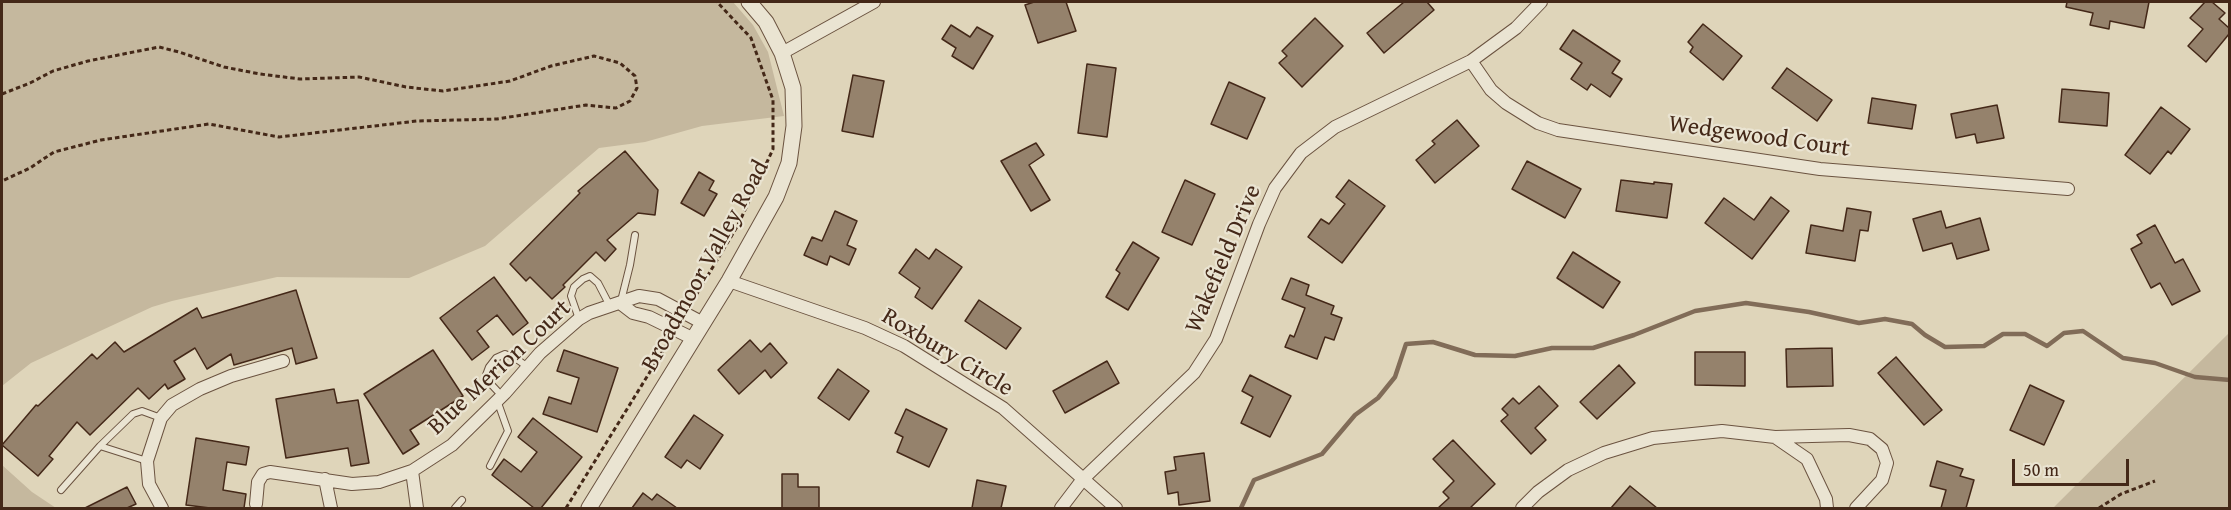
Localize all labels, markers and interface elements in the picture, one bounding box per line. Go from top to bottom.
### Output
street label: Wedgewood Court [1667,110,1851,164]
street label: Broadmoor Valley Road [636,156,776,376]
street label: Wakefield Drive [1180,181,1268,337]
street label: Blue Merion Court [422,294,578,442]
street label: Roxbury Circle [876,303,1018,403]
scale bar [2015,447,2132,485]
text: 50 m [2023,456,2059,483]

